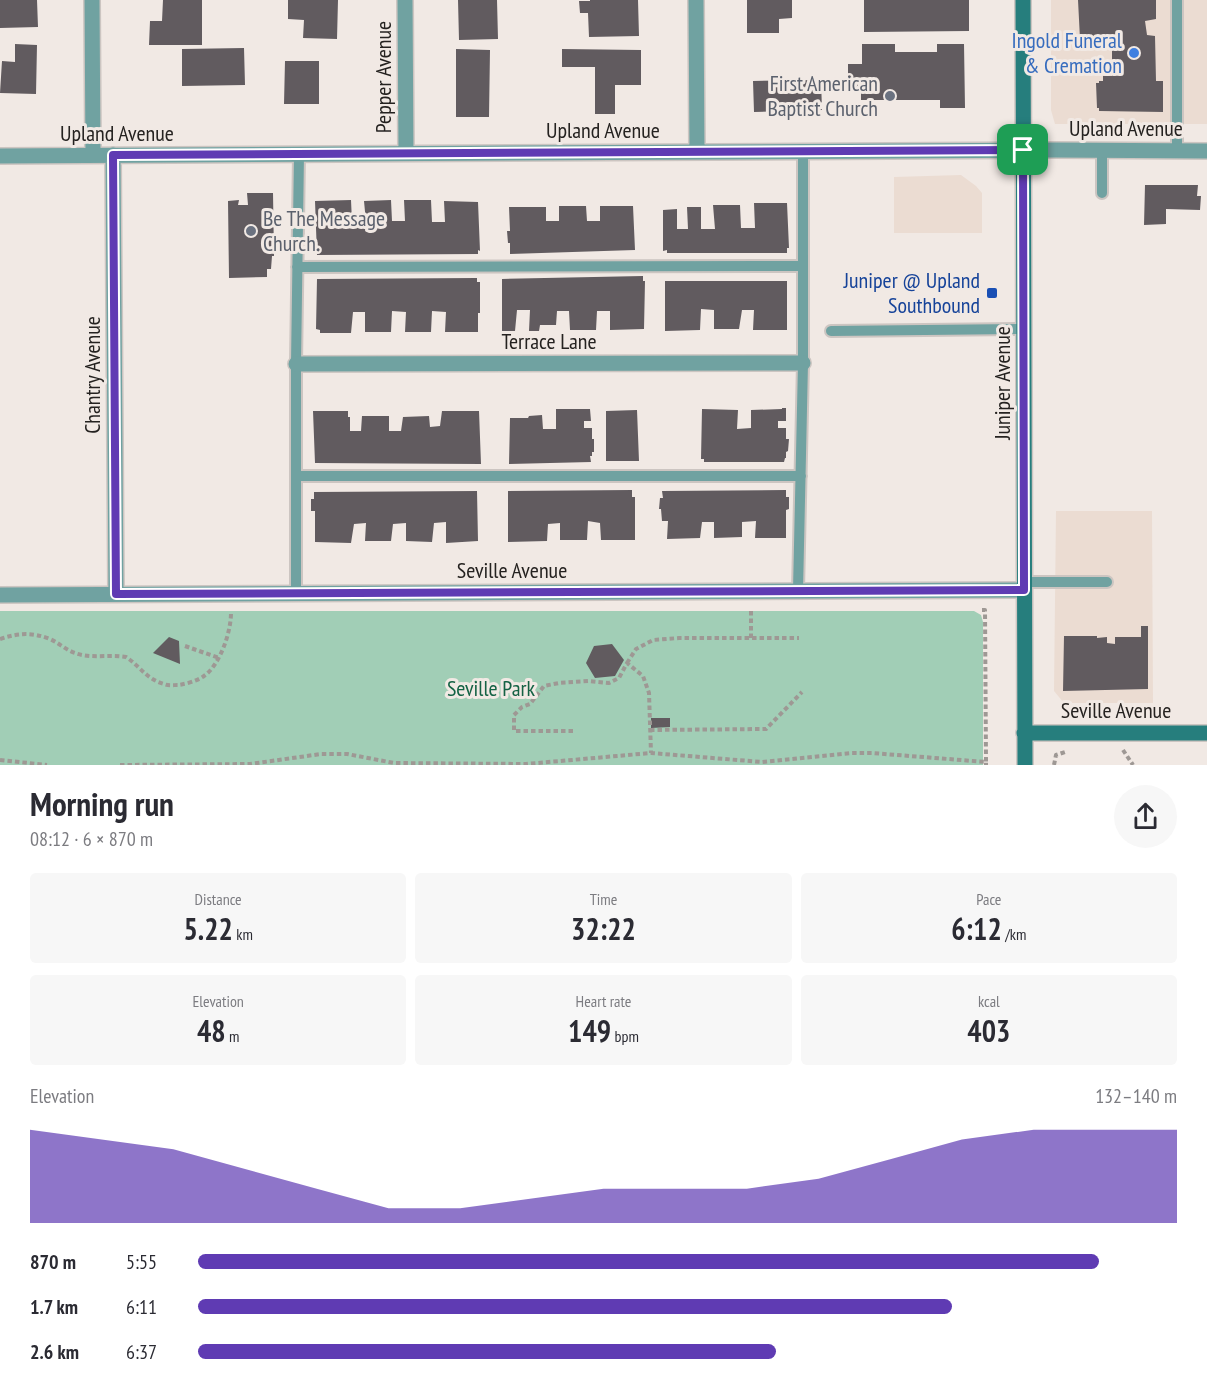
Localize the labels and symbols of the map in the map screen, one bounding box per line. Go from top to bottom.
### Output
street label: Pepper Avenue [369,21,397,133]
place label: Ingold Funeral & Cremation [1012,26,1123,79]
marker: Ingold Funeral & Cremation [1127,46,1141,60]
place label: First American Baptist Church [767,69,878,122]
marker: First American Baptist Church [883,89,897,103]
street label: Upland Avenue [1069,114,1183,142]
street label: Upland Avenue [546,116,660,144]
street label: Upland Avenue [60,119,174,147]
pin [997,124,1048,175]
place label: Be The Message Church. [263,204,385,257]
marker: Be The Message Church. [244,224,258,238]
place label: Juniper @ Upland Southbound [843,266,980,319]
marker: Juniper @ Upland Southbound [985,286,999,300]
street label: Chantry Avenue [78,316,106,434]
street label: Juniper Avenue [988,326,1016,441]
street label: Terrace Lane [501,327,597,355]
street label: Seville Avenue [457,556,567,584]
park label: Seville Park [447,674,536,702]
street label: Seville Avenue [1061,696,1171,724]

